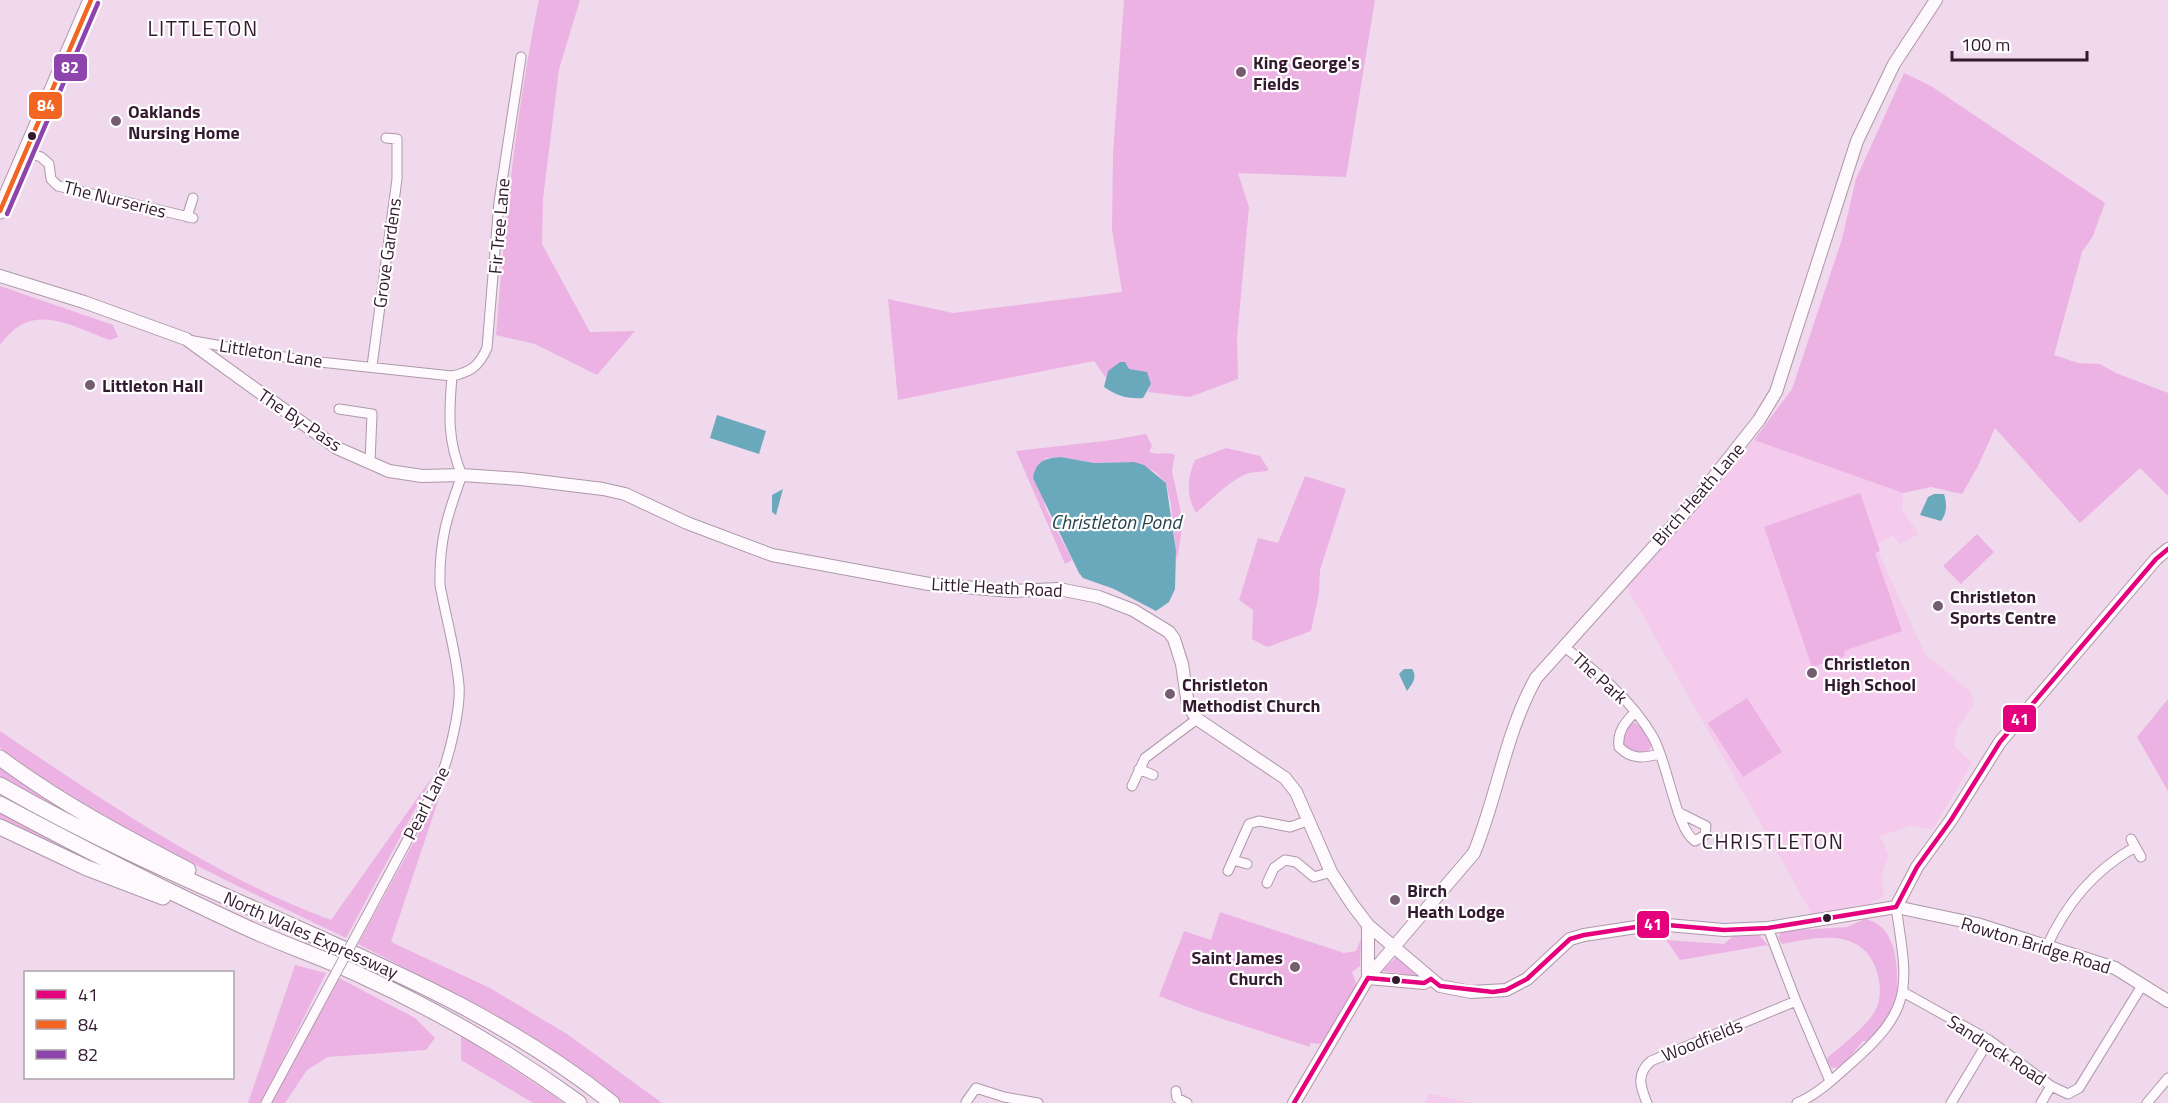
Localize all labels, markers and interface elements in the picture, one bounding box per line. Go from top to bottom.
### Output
district label: LITTLETON [147,12,259,44]
scale bar [1952,24,2087,62]
text: 100 m [1961,31,2010,58]
place label: King George's Fields [1253,49,1360,97]
line badge: 82 [53,53,88,82]
text: 82 [61,55,79,79]
marker: King George's Fields [1234,65,1248,79]
line badge: 84 [28,91,63,120]
text: 84 [37,93,55,117]
place label: Oaklands Nursing Home [128,98,240,146]
marker: Oaklands Nursing Home [109,114,123,128]
unlabelled marker [26,130,38,142]
street label: The Nurseries [61,173,169,225]
street label: Fir Tree Lane [481,177,517,275]
street label: Grove Gardens [366,196,408,310]
street label: Littleton Lane [217,332,325,374]
place label: Littleton Hall [102,372,203,399]
marker: Littleton Hall [83,378,97,392]
street label: The By-Pass [253,382,347,458]
street label: Birch Heath Lane [1645,436,1751,552]
water label: Christleton Pond [1051,506,1183,537]
street label: Little Heath Road [931,570,1063,604]
place label: Christleton Sports Centre [1950,583,2056,631]
marker: Christleton Sports Centre [1931,599,1945,613]
street label: The Park [1566,646,1634,711]
place label: Christleton High School [1824,650,1916,698]
marker: Christleton High School [1805,666,1819,680]
place label: Christleton Methodist Church [1182,671,1321,719]
marker: Christleton Methodist Church [1163,687,1177,701]
line badge: 41 [2002,704,2037,733]
text: 41 [2011,707,2029,731]
street label: Pearl Lane [396,761,456,845]
district label: CHRISTLETON [1702,825,1844,857]
place label: Birch Heath Lodge [1407,877,1505,925]
street label: North Wales Expressway [219,884,403,986]
marker: Birch Heath Lodge [1388,893,1402,907]
street label: Rowton Bridge Road [1958,909,2114,981]
line badge: 41 [1636,910,1670,939]
text: 41 [1644,912,1662,936]
unlabelled marker [1821,912,1833,924]
place label: Saint James Church [1191,944,1283,992]
marker: Saint James Church [1288,960,1302,974]
legend [24,971,234,1079]
unlabelled marker [1390,974,1402,986]
text: 41 [78,981,98,1008]
street label: Sandrock Road [1942,1008,2052,1092]
text: 84 [78,1011,98,1038]
street label: Woodfields [1657,1012,1747,1068]
text: 82 [78,1041,98,1068]

